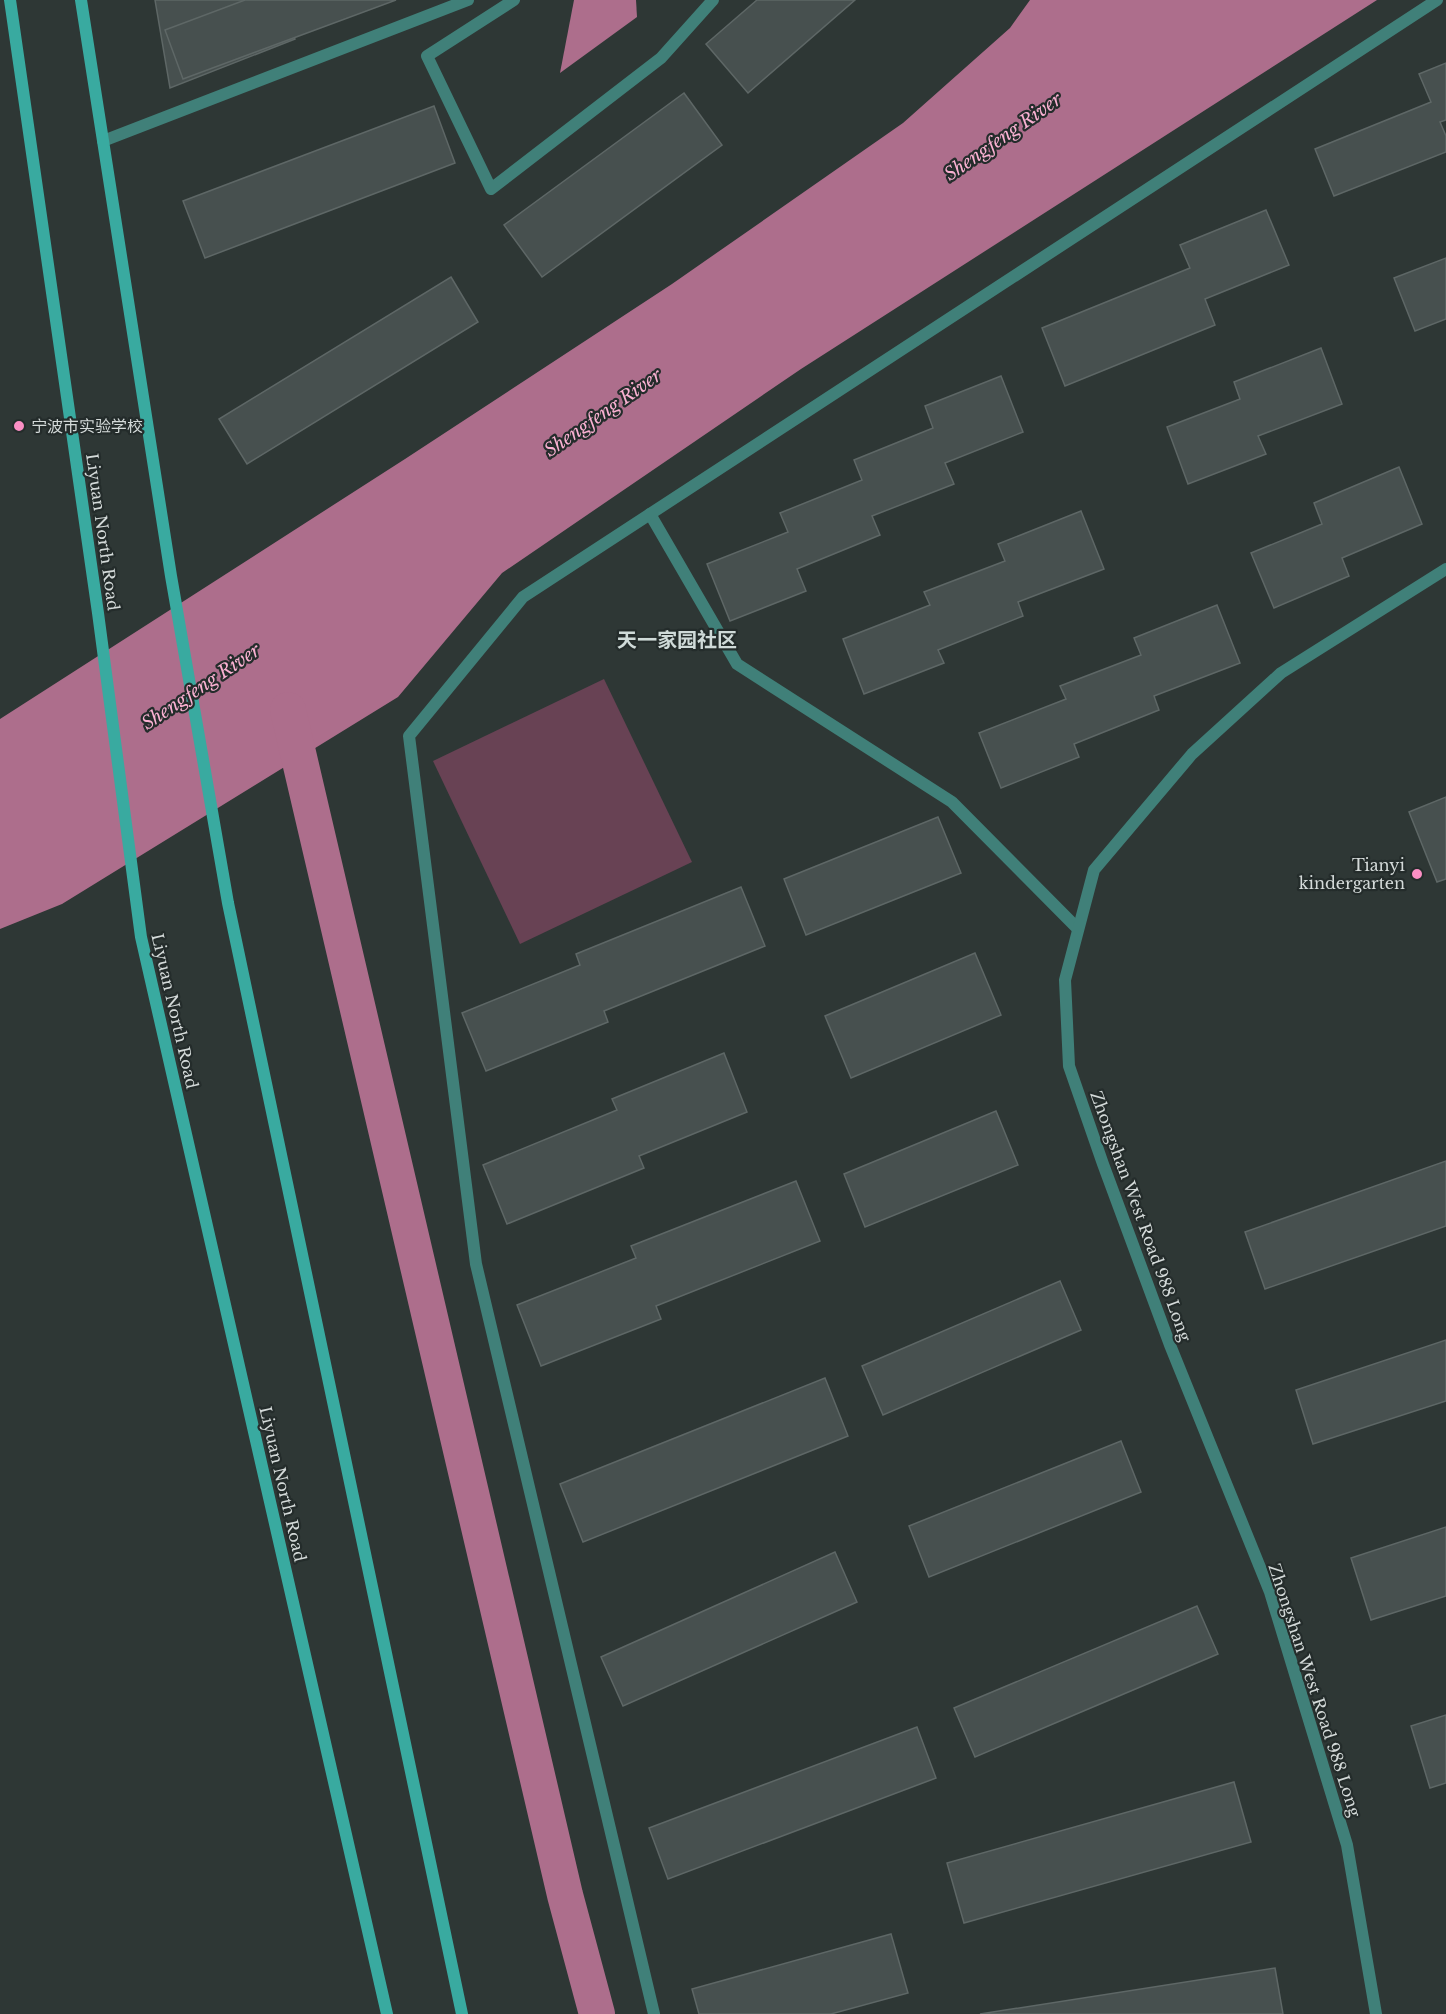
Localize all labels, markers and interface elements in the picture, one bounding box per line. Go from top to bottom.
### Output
water label: Shengfeng River [940,88,1066,186]
water label: Shengfeng River [540,364,666,462]
place label: 宁波市实验学校 [31,416,143,436]
marker: 宁波市实验学校 [12,419,26,433]
street label: Liyuan North Road [82,452,124,612]
district label: 天一家园社区 [617,628,737,652]
water label: Shengfeng River [138,639,265,735]
place label: Tianyi kindergarten [1299,855,1406,893]
marker: Tianyi kindergarten [1410,867,1424,881]
street label: Liyuan North Road [147,931,203,1091]
street label: Zhongshan West Road 988 Long [1086,1088,1196,1344]
street label: Liyuan North Road [255,1404,311,1564]
street label: Zhongshan West Road 988 Long [1264,1561,1366,1820]

